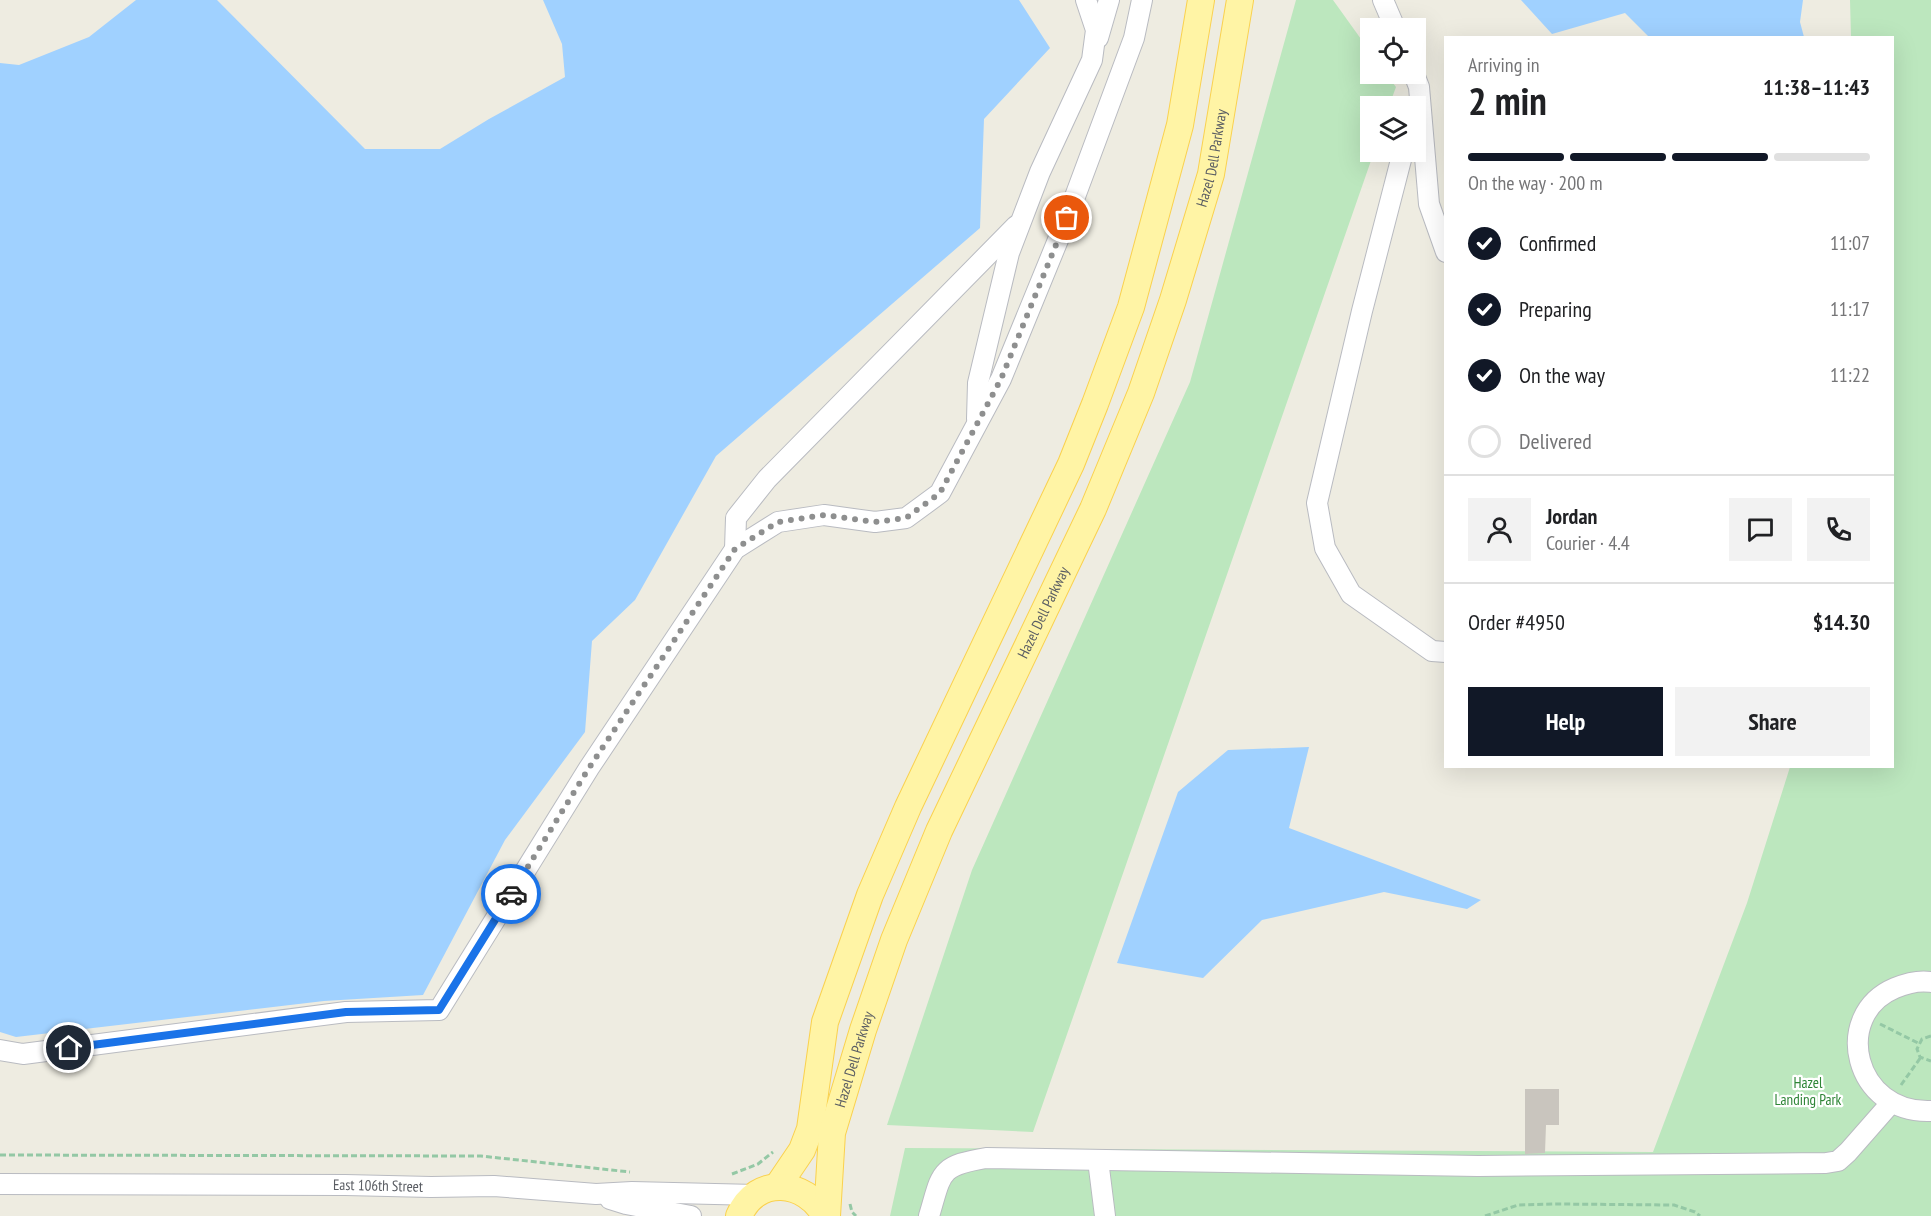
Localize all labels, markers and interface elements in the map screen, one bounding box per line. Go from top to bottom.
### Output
map controls [1360,18,1426,162]
button: locate [1360,18,1426,84]
text: Arriving in [1468,52,1540,78]
text: 11:38–11:43 [1763,73,1870,101]
text: 2 min [1468,75,1547,126]
button: layers [1360,96,1426,162]
street label: Hazel Dell Parkway [1192,107,1231,209]
text: On the way · 200 m [1468,170,1603,196]
pin [1041,192,1092,243]
icon: bag [1050,201,1083,234]
icon: check [1468,227,1501,260]
text: Confirmed [1519,229,1596,257]
text: 11:07 [1830,230,1870,256]
icon: check [1468,293,1501,326]
text: Preparing [1519,295,1592,323]
text: 11:17 [1830,296,1870,322]
icon: check [1468,359,1501,392]
text: On the way [1519,361,1605,389]
text: 11:22 [1830,362,1870,388]
text: Delivered [1519,427,1592,455]
button: person [1468,498,1531,561]
button: chat [1729,498,1792,561]
button: phone [1807,498,1870,561]
text: Jordan [1546,502,1597,530]
text: Courier · 4.4 [1546,530,1630,556]
street label: Hazel Dell Parkway [1013,563,1073,661]
text: Order #4950 [1468,608,1565,636]
text: $14.30 [1813,608,1870,636]
button: Help [1468,687,1663,756]
button: Share [1675,687,1870,756]
courier [481,864,541,924]
icon: car [495,878,528,911]
street label: Hazel Dell Parkway [830,1008,878,1110]
pin [43,1022,94,1073]
icon: home [52,1031,85,1064]
park label: Hazel Landing Park [1775,1073,1842,1109]
street label: East 106th Street [333,1175,423,1196]

